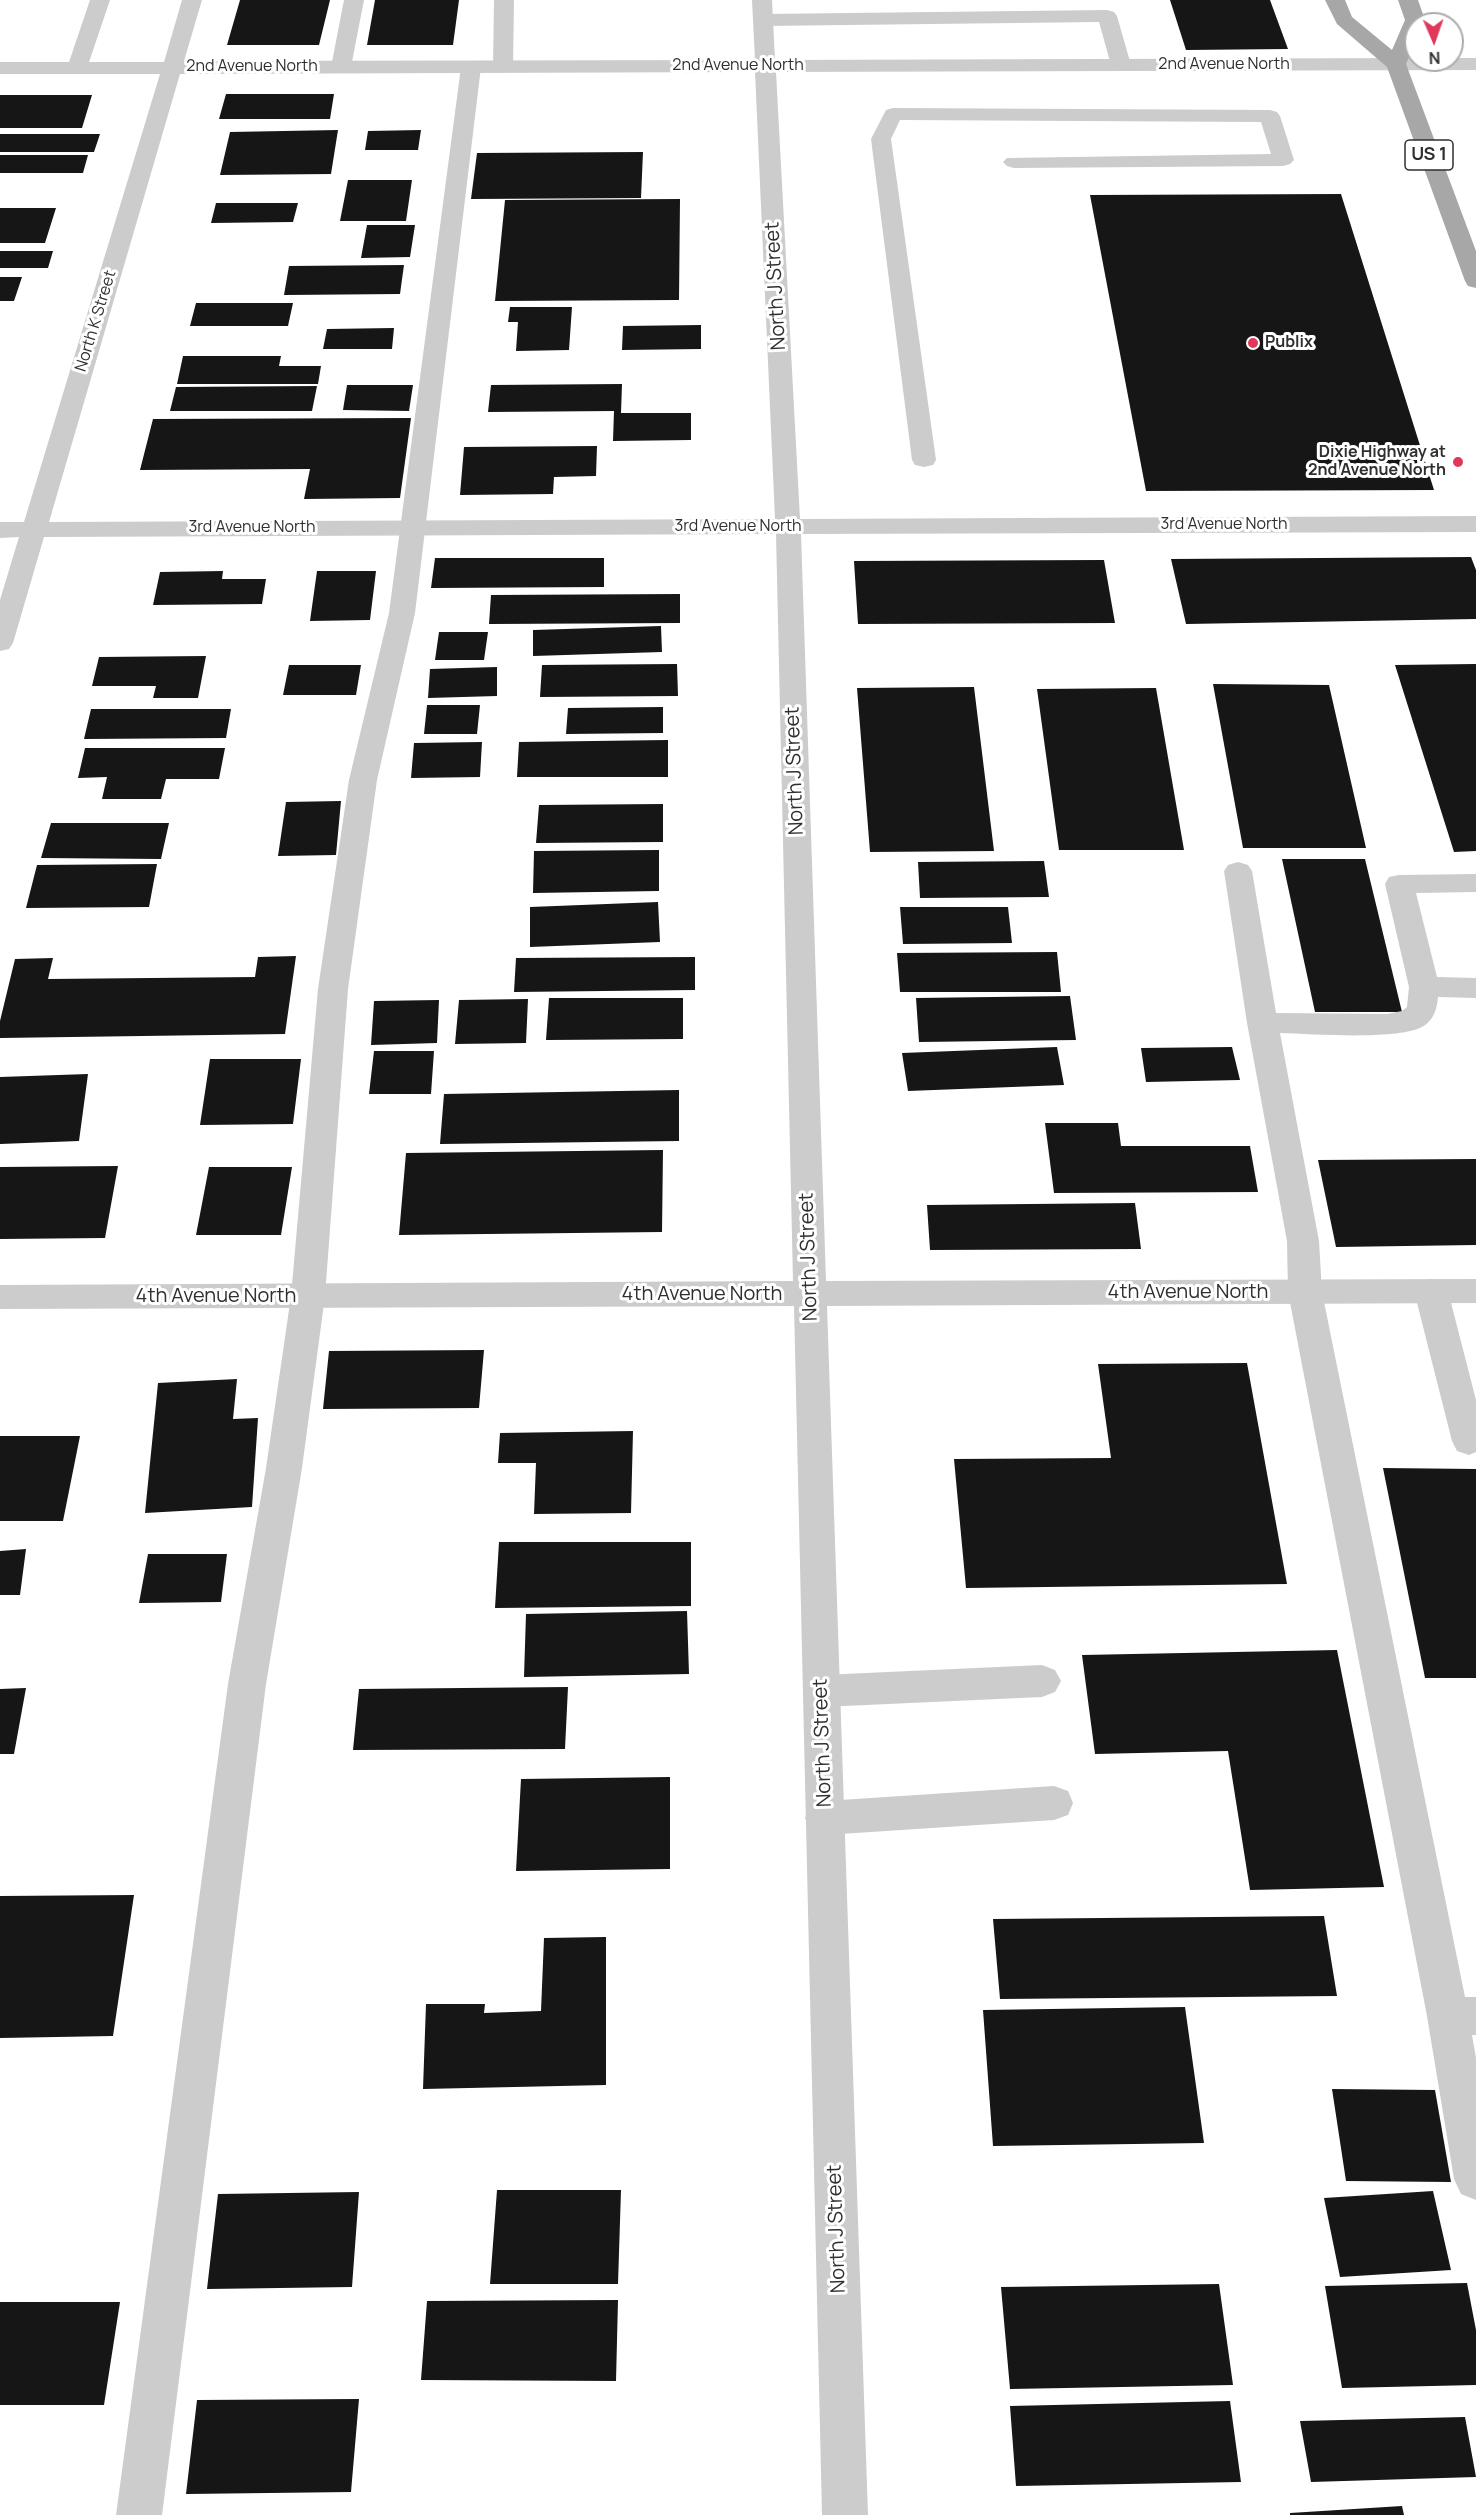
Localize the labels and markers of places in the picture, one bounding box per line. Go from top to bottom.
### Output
place label: Publix [1265,333,1313,353]
marker: Publix [1246,336,1260,350]
place label: Dixie Highway at 2nd Avenue North [1308,443,1446,481]
marker: Dixie Highway at 2nd Avenue North [1451,455,1465,469]

